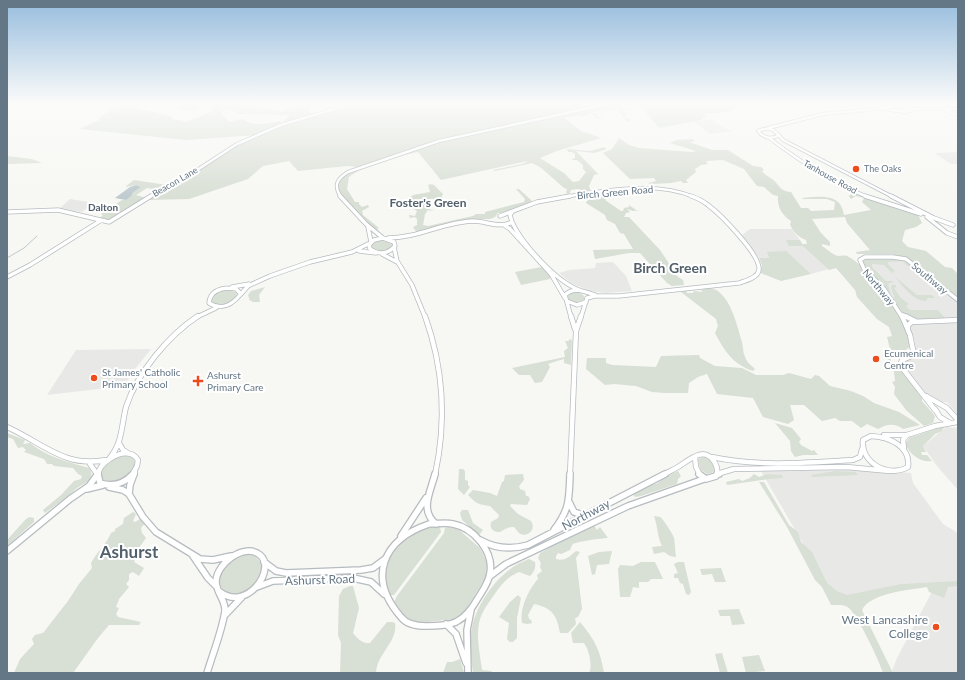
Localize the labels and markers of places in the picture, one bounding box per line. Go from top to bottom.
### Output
place label: The Oaks [864,163,901,174]
marker: The Oaks [851,164,861,174]
place label: Ecumenical Centre [884,347,933,371]
marker: Ecumenical Centre [871,354,881,364]
place label: St James' Catholic Primary School [102,366,181,390]
place label: Ashurst Primary Care [207,369,264,393]
marker: St James' Catholic Primary School [89,373,99,383]
marker: Ashurst Primary Care [192,375,204,387]
place label: West Lancashire College [842,612,928,641]
marker: West Lancashire College [931,622,941,632]

